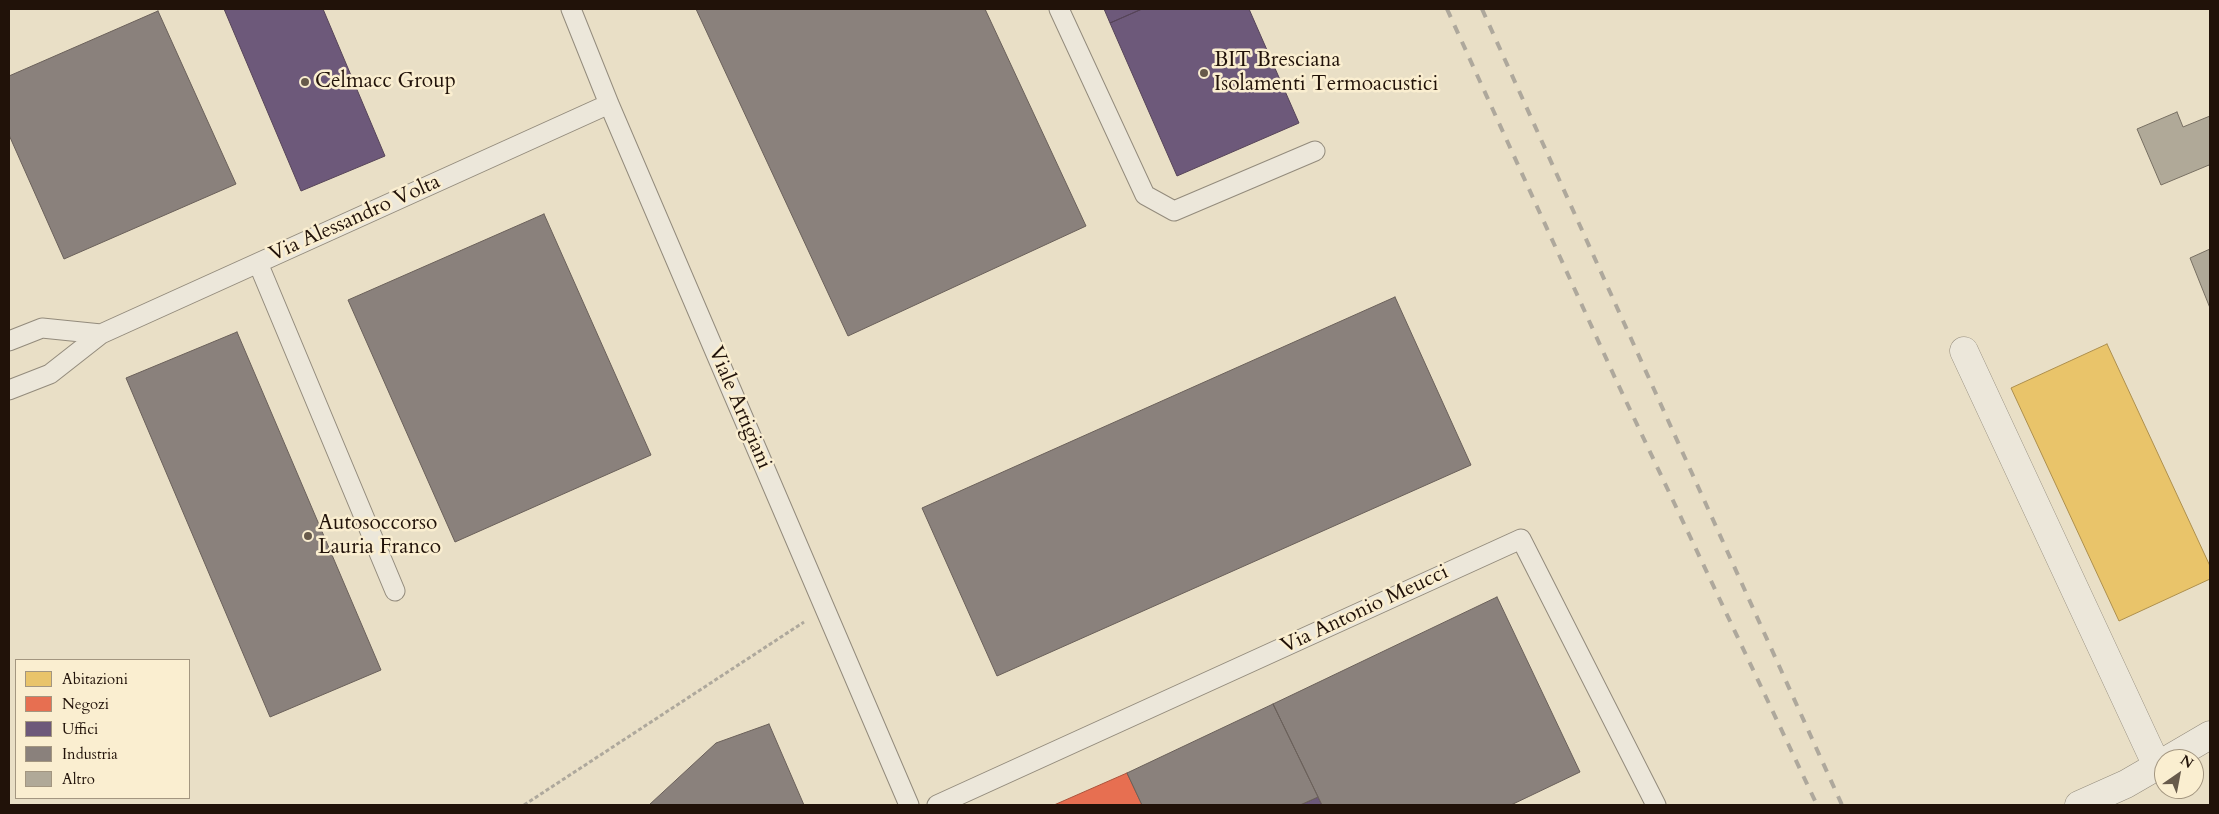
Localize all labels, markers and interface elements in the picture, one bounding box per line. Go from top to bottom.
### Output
place label: BIT Bresciana Isolamenti Termoacustici [1214,48,1438,98]
marker: BIT Bresciana Isolamenti Termoacustici [1198,67,1210,79]
place label: Celmacc Group [315,69,456,95]
marker: Celmacc Group [299,76,311,88]
street label: Via Alessandro Volta [266,170,444,268]
street label: Viale Artigiani [702,343,776,473]
place label: Autosoccorso Lauria Franco [318,511,441,561]
marker: Autosoccorso Lauria Franco [302,530,314,542]
street label: Via Antonio Meucci [1277,560,1453,660]
legend [15,659,190,799]
text: Abitazioni [62,669,128,689]
text: Negozi [62,694,109,714]
text: Uffici [62,719,98,739]
text: Industria [62,744,118,764]
north arrow [2154,749,2204,799]
text: N [2177,751,2197,773]
text: Altro [62,769,95,789]

